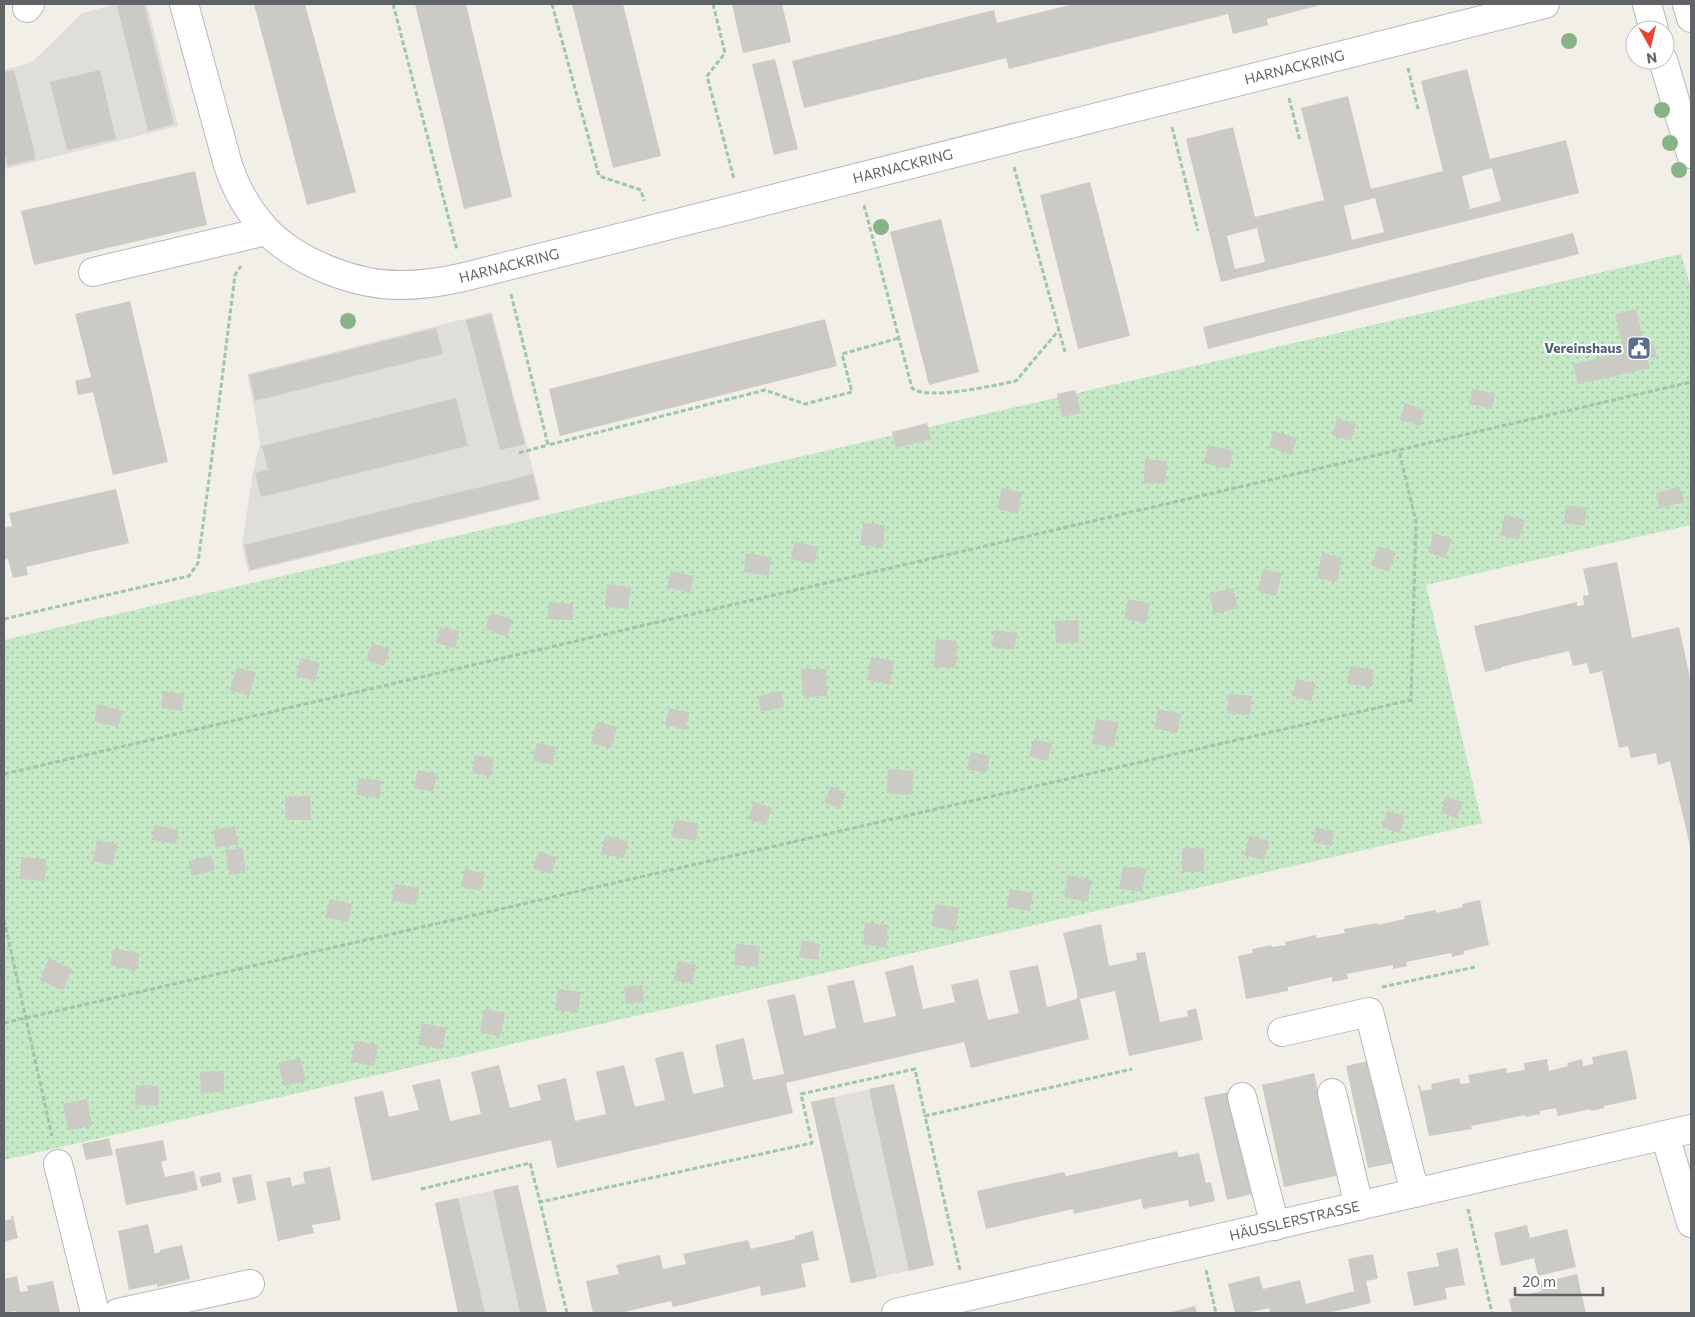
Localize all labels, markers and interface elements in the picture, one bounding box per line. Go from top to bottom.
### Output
north arrow [1625,20,1675,70]
street label: HARNACKRING [1242,46,1346,88]
text: N [1645,49,1658,68]
street label: HARNACKRING [851,145,954,187]
street label: HARNACKRING [457,244,561,286]
public building icon: Vereinshaus [1626,335,1652,361]
place label: Vereinshaus [1544,339,1622,356]
street label: HÄUSSLERSTRASSE [1228,1197,1361,1244]
scale bar [1515,1264,1602,1296]
text: 20 m [1522,1272,1556,1290]

